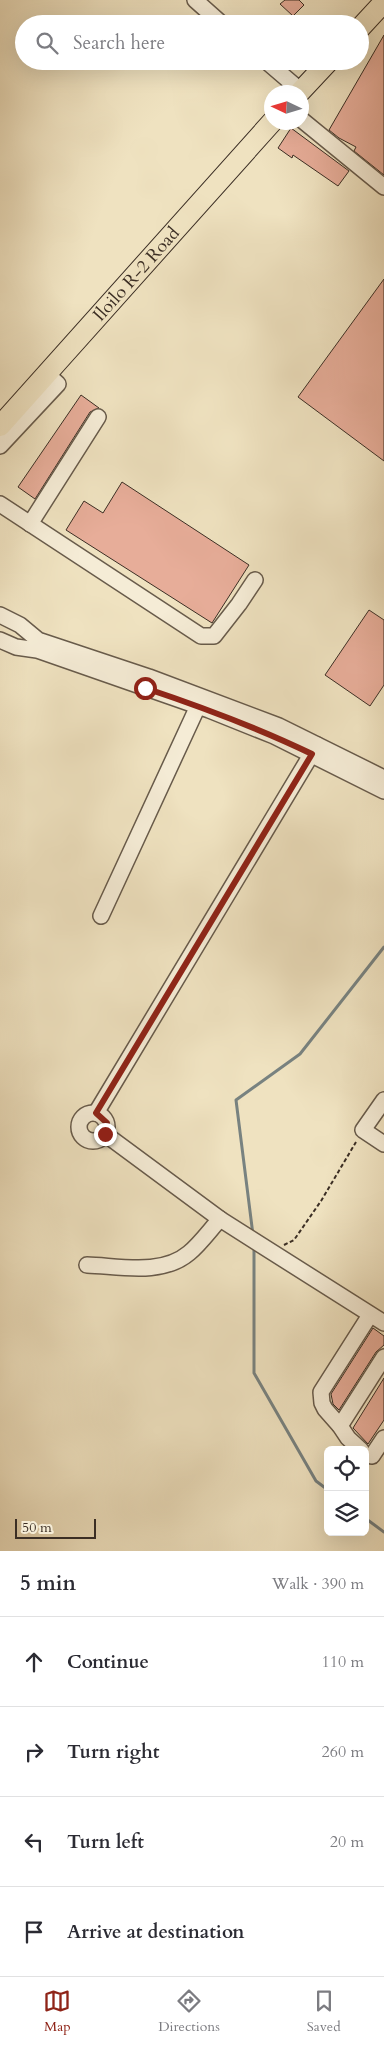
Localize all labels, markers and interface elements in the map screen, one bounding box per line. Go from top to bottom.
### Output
search box [15,15,369,70]
icon: search [33,29,61,57]
text: Search here [73,30,165,56]
north arrow [264,85,309,130]
street label: Iloilo R-2 Road [87,221,185,327]
route start [134,677,157,700]
route end [94,1123,117,1146]
map controls [324,1446,369,1536]
button: locate [324,1446,369,1491]
button: layers [324,1491,369,1536]
scale bar [15,1516,96,1539]
text: 50 m [22,1518,52,1537]
text: 5 min [20,1569,76,1598]
text: Walk · 390 m [272,1573,364,1595]
icon: ahead [20,1648,48,1676]
text: Continue [67,1649,149,1675]
text: 110 m [322,1651,364,1673]
icon: right [20,1738,48,1766]
text: Turn right [67,1739,159,1765]
text: 260 m [322,1741,364,1763]
icon: left [20,1828,48,1856]
text: Turn left [67,1829,144,1855]
text: 20 m [330,1831,364,1853]
icon: arrive [20,1918,48,1946]
text: Arrive at destination [67,1919,244,1945]
tab: Map [43,1987,71,2036]
tab: Directions [158,1987,220,2036]
tab: Saved [307,1987,341,2036]

